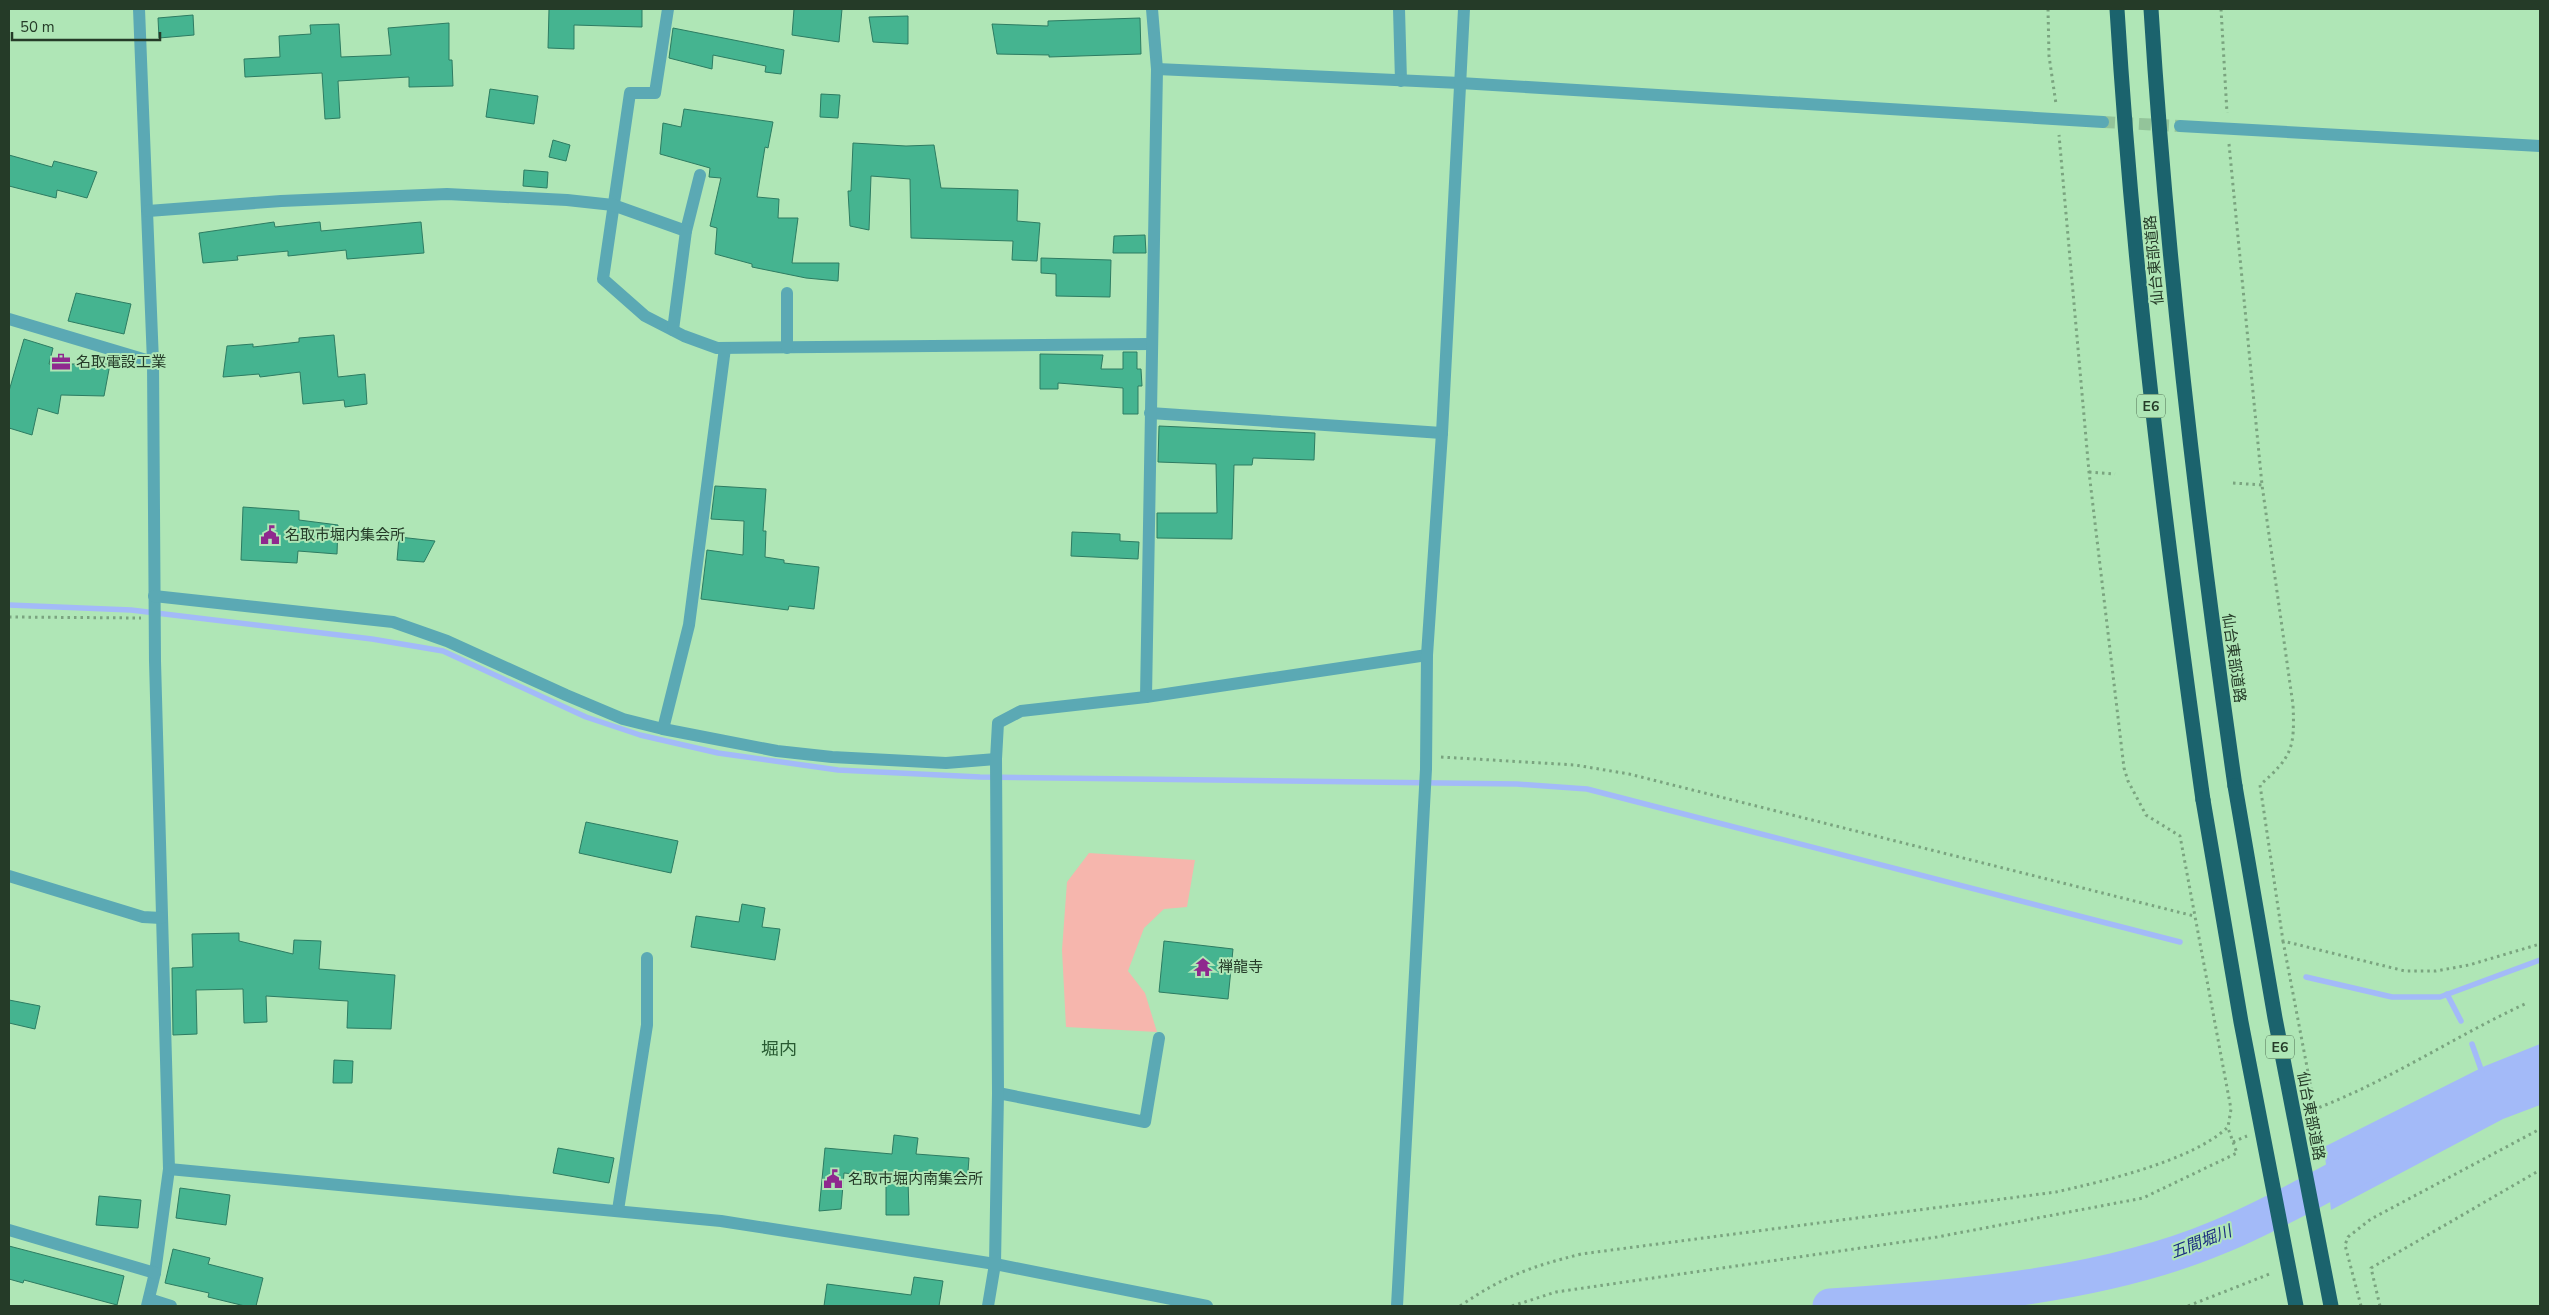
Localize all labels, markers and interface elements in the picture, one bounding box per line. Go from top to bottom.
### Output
scale bar [12,10,160,42]
text: 50 m [20,17,55,37]
street label: 仙台東部道路 [2140,214,2168,306]
office icon: 名取電設工業 [50,351,72,373]
place label: 名取電設工業 [76,352,166,372]
road number: E6 [2137,394,2165,418]
public building icon: 名取市堀内集会所 [259,524,281,546]
place label: 名取市堀内集会所 [285,525,405,545]
street label: 仙台東部道路 [2218,612,2250,704]
temple icon: 禅龍寺 [1192,956,1214,978]
place label: 禅龍寺 [1218,957,1263,977]
road number: E6 [2266,1036,2294,1058]
district label: 堀内 [761,1037,797,1061]
street label: 仙台東部道路 [2293,1070,2329,1162]
public building icon: 名取市堀内南集会所 [822,1168,844,1190]
place label: 名取市堀内南集会所 [848,1169,983,1189]
water label: 五間堀川 [2167,1220,2237,1264]

